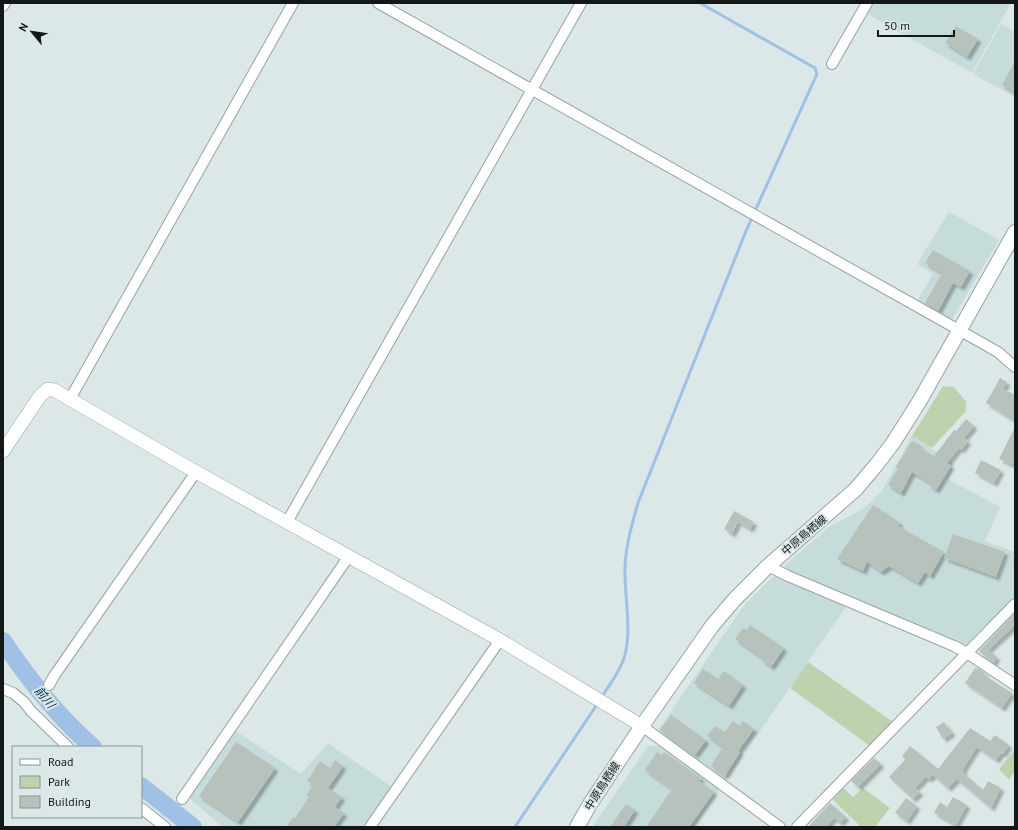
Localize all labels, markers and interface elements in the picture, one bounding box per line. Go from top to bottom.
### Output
north arrow [12,12,52,52]
scale bar [878,12,954,38]
text: 50 m [884,18,910,33]
text: N [15,21,31,34]
street label: 中原鳥栖線 [778,512,830,558]
water label: 前川 [32,683,60,713]
legend [12,746,142,818]
text: Road [48,754,73,769]
street label: 中原鳥栖線 [581,759,623,813]
text: Park [48,774,70,789]
text: Building [48,794,91,809]

